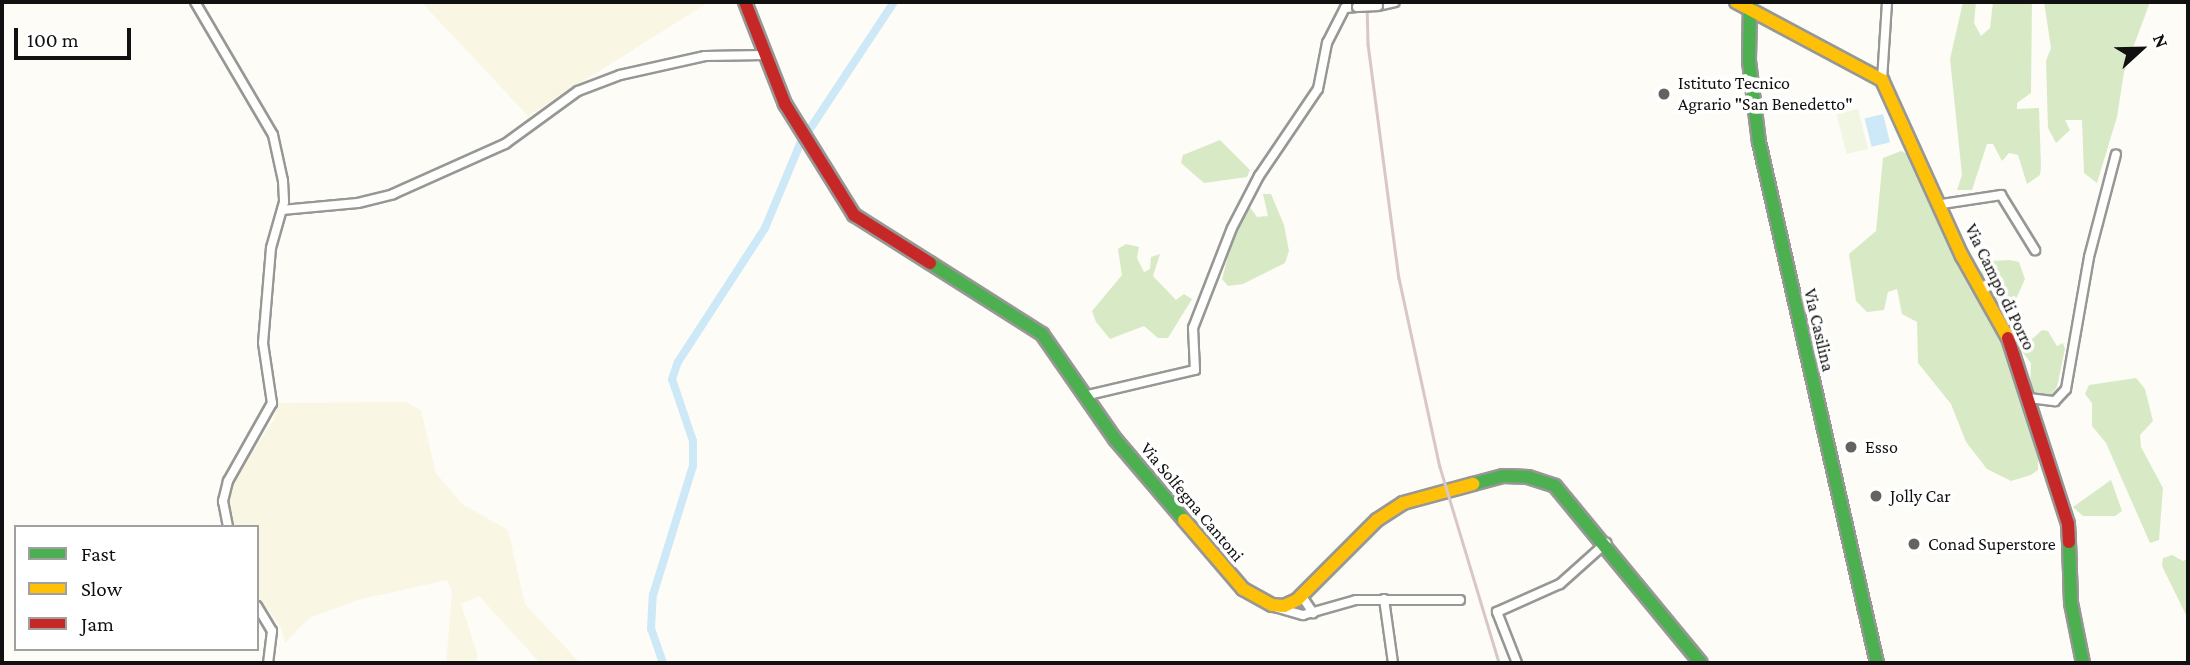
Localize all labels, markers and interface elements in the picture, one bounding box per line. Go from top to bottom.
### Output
scale bar [18,14,135,58]
north arrow [2106,14,2176,84]
text: 100 m [27,28,79,52]
text: N [2149,31,2173,51]
place label: Istituto Tecnico Agrario "San Benedetto" [1678,73,1853,116]
marker: Istituto Tecnico Agrario "San Benedetto" [1656,86,1672,102]
street label: Via Campo di Porro [1960,220,2040,354]
street label: Via Casilina [1799,286,1839,374]
place label: Esso [1865,436,1898,458]
street label: Via Solfegna Cantoni [1136,438,1248,566]
marker: Esso [1843,439,1859,455]
place label: Jolly Car [1890,485,1951,507]
marker: Jolly Car [1868,488,1884,504]
legend [14,525,259,651]
place label: Conad Superstore [1928,533,2056,555]
marker: Conad Superstore [1906,536,1922,552]
text: Fast [81,542,116,566]
text: Slow [81,577,122,601]
text: Jam [81,612,114,636]

